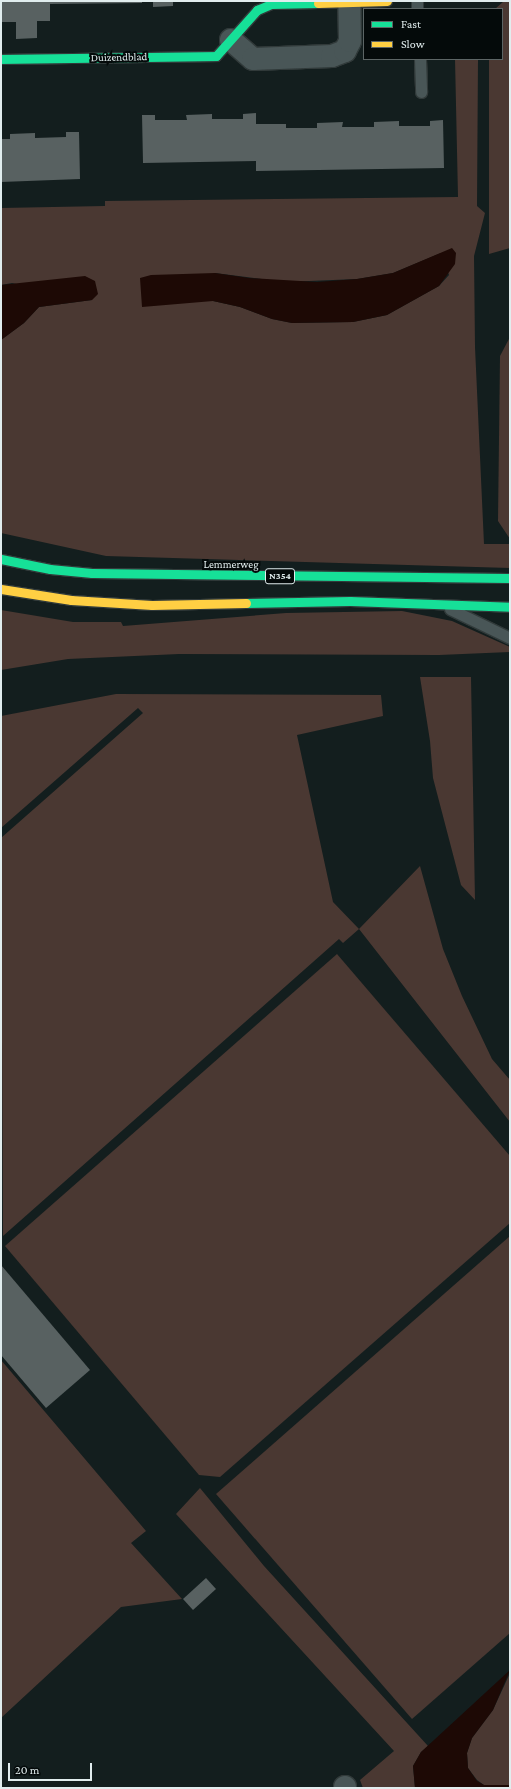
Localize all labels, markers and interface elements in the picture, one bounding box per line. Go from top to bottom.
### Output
legend [363,8,503,60]
text: Fast [401,17,421,31]
text: Slow [401,37,425,51]
street label: Duizendblad [91,50,147,64]
street label: Lemmerweg [204,557,258,571]
road number: N354 [265,568,295,584]
scale bar [10,1755,94,1781]
text: 20 m [15,1763,39,1777]

